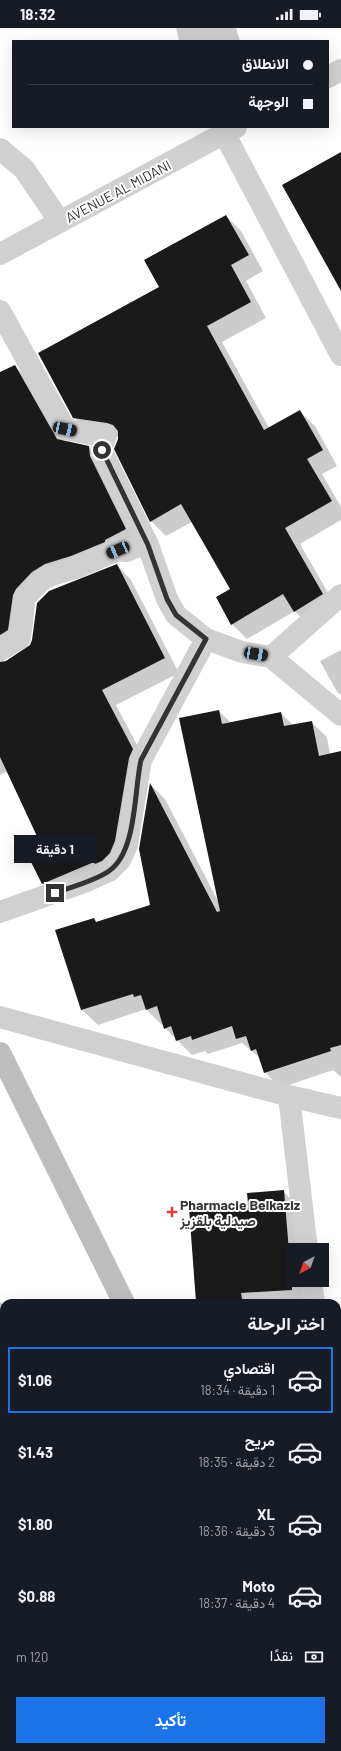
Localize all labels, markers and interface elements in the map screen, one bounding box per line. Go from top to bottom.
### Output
text: 18:32 [20,5,55,23]
text: الانطلاق [242,54,289,72]
text: الوجهة [248,92,289,110]
street label: AVENUE AL MIDANI [62,156,174,226]
car [52,421,78,437]
route start [93,441,111,459]
car [105,540,131,560]
car [243,646,269,662]
callout: 1 دقيقة [14,835,96,863]
text: 1 دقيقة [36,841,74,857]
route end [46,884,64,902]
place label: Pharmacie Belkaziz صيدلية بلقزيز [179,1196,301,1230]
marker: Pharmacie Belkaziz صيدلية بلقزيز [167,1207,177,1217]
north arrow [285,1243,329,1287]
map controls [285,1243,329,1287]
text: اختر الرحلة [248,1312,325,1334]
text: اقتصادي [223,1359,275,1377]
icon: car [287,1362,323,1398]
text: $1.06 [18,1371,52,1389]
text: 1 دقيقة · 18:34 [200,1382,275,1398]
text: مريح [245,1431,275,1449]
icon: car [287,1434,323,1470]
text: $1.43 [18,1443,53,1461]
text: 2 دقيقة · 18:35 [198,1454,275,1470]
text: XL [257,1505,275,1523]
icon: car [287,1506,323,1542]
text: $1.80 [18,1515,53,1533]
text: 3 دقيقة · 18:36 [199,1523,275,1539]
text: Moto [242,1577,275,1595]
icon: car [287,1578,323,1614]
text: $0.88 [18,1587,55,1605]
text: 4 دقيقة · 18:37 [199,1595,275,1611]
text: نقدًا [270,1646,293,1664]
icon: cash [303,1646,325,1668]
text: 120 m [16,1649,48,1665]
button: تأكيد [16,1697,325,1743]

